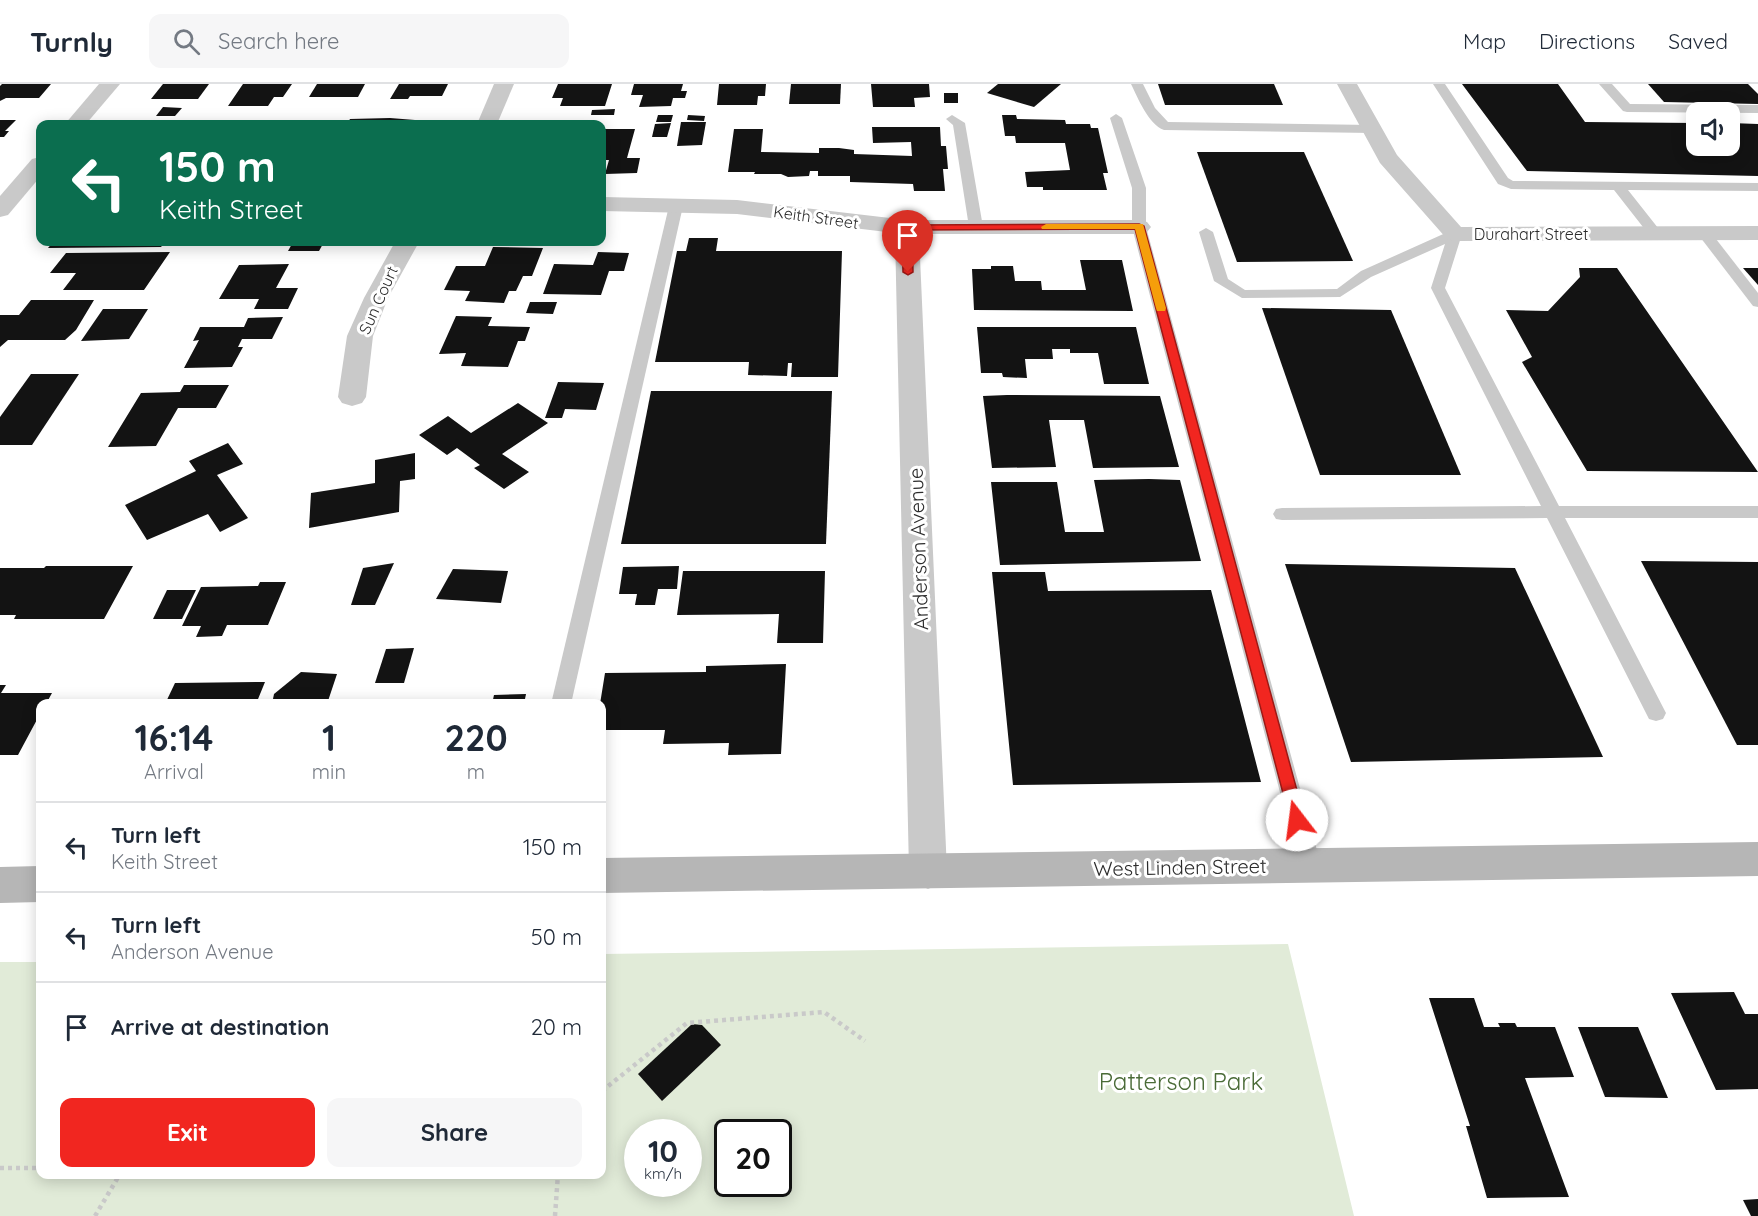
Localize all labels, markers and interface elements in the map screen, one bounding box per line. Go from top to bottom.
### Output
search box [149,14,569,68]
text: Turnly [30,24,113,59]
icon: search [170,25,203,58]
text: Search here [218,27,339,55]
text: Map [1463,28,1506,54]
text: Directions [1539,28,1635,54]
text: Saved [1668,28,1728,54]
map controls [1686,102,1740,156]
button: sound [1686,102,1740,156]
text: 150 m [159,140,276,193]
icon: left [60,144,138,222]
text: Keith Street [159,192,303,226]
street label: Keith Street [772,201,860,233]
pin [882,210,933,272]
icon: arrive [891,219,924,252]
street label: Durahart Street [1474,224,1588,244]
street label: Sun Court [354,263,402,337]
street label: Anderson Avenue [903,467,933,631]
text: 16:14 [134,715,213,760]
text: 1 [322,715,336,760]
text: 220 [444,715,508,760]
text: Arrival [144,759,204,784]
text: min [312,759,346,784]
text: m [467,759,485,784]
position arrow [1265,788,1329,852]
text: Turn left [111,821,201,849]
icon: left [60,831,93,864]
text: 150 m [523,833,582,861]
text: Keith Street [111,849,218,874]
street label: West Linden Street [1093,853,1267,881]
text: Turn left [111,911,201,939]
icon: left [60,921,93,954]
text: 50 m [531,923,582,951]
text: Anderson Avenue [111,939,274,964]
icon: arrive [60,1011,93,1044]
text: Arrive at destination [111,1013,329,1041]
text: 20 m [531,1013,582,1041]
park label: Patterson Park [1099,1066,1263,1096]
button: Exit [60,1098,315,1167]
button: Share [327,1098,582,1167]
speed limit sign: 20 [714,1119,792,1197]
text: 10 [648,1132,678,1170]
text: km/h [644,1164,682,1183]

